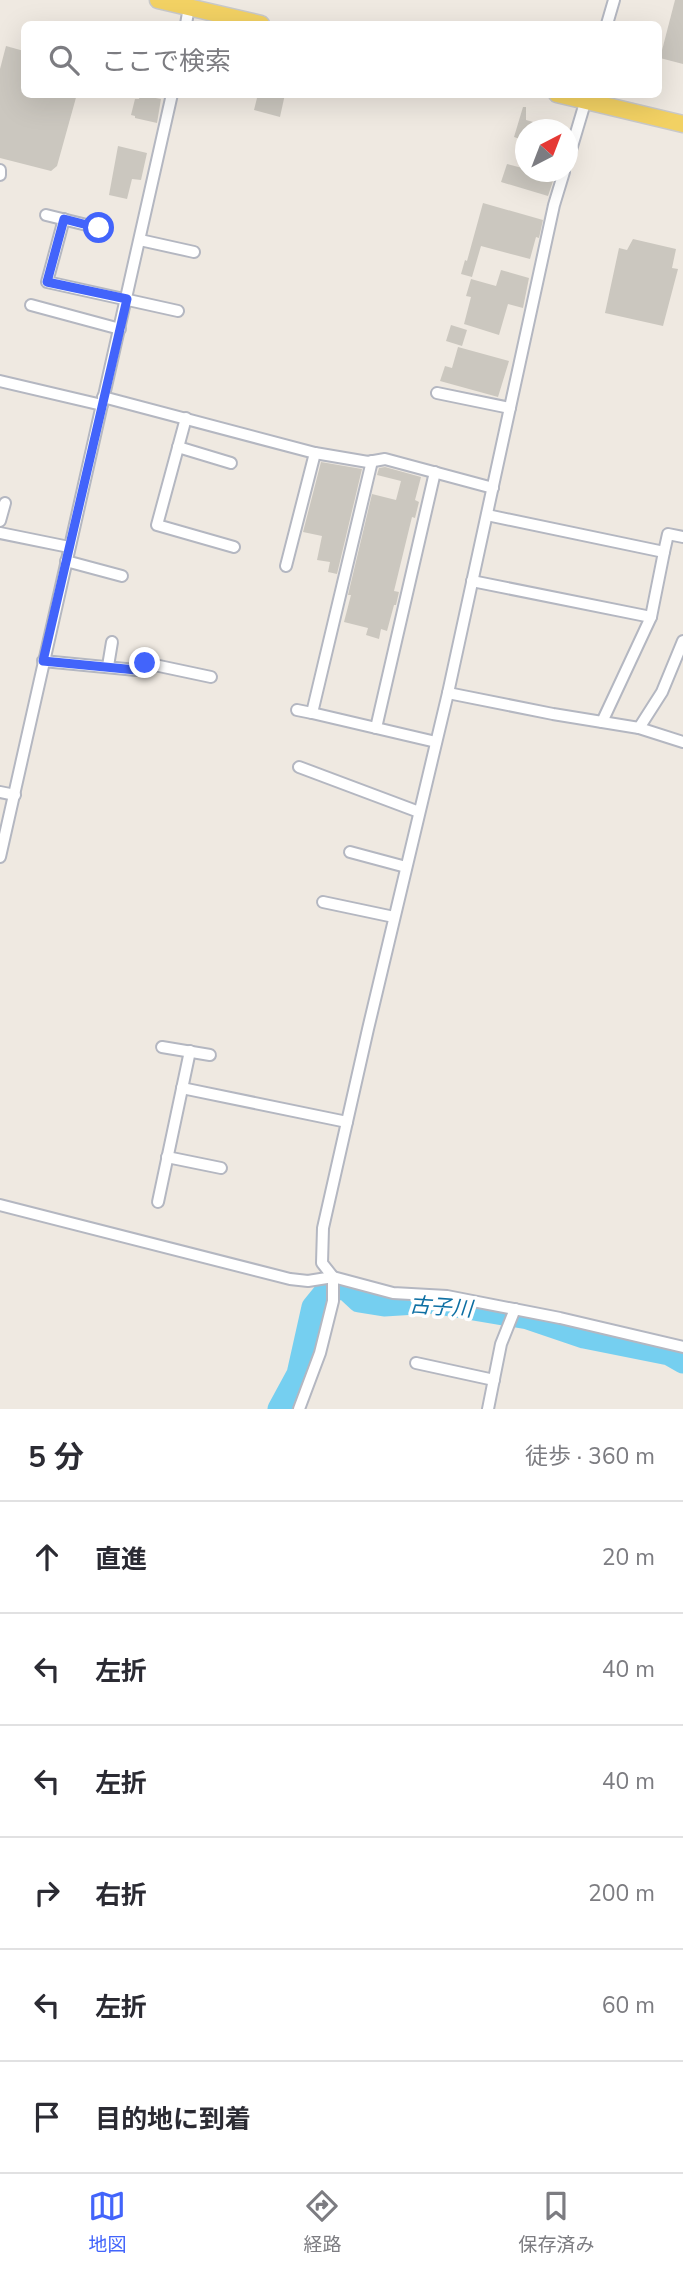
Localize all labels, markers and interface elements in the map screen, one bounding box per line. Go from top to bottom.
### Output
search box [21,21,662,98]
icon: search [45,41,83,79]
text: ここで検索 [101,44,231,79]
north arrow [515,119,578,182]
route start [83,212,114,243]
route end [129,647,160,678]
water label: 古子川 [409,1291,475,1323]
text: 5 分 [28,1437,84,1478]
text: 徒歩 · 360 m [525,1441,655,1472]
icon: ahead [28,1538,66,1576]
text: 直進 [95,1542,147,1577]
text: 20 m [602,1542,655,1573]
icon: left [28,1650,66,1688]
text: 左折 [95,1654,147,1689]
text: 40 m [602,1654,655,1685]
icon: left [28,1762,66,1800]
text: 左折 [95,1766,147,1801]
text: 40 m [602,1766,655,1797]
icon: right [28,1874,66,1912]
text: 右折 [95,1878,147,1913]
text: 200 m [588,1878,655,1909]
icon: left [28,1986,66,2024]
text: 左折 [95,1990,147,2025]
text: 60 m [602,1990,655,2021]
icon: arrive [28,2098,66,2136]
text: 目的地に到着 [95,2102,251,2137]
tab: 地図 [88,2187,127,2258]
tab: 経路 [303,2187,342,2258]
tab: 保存済み [518,2187,595,2258]

